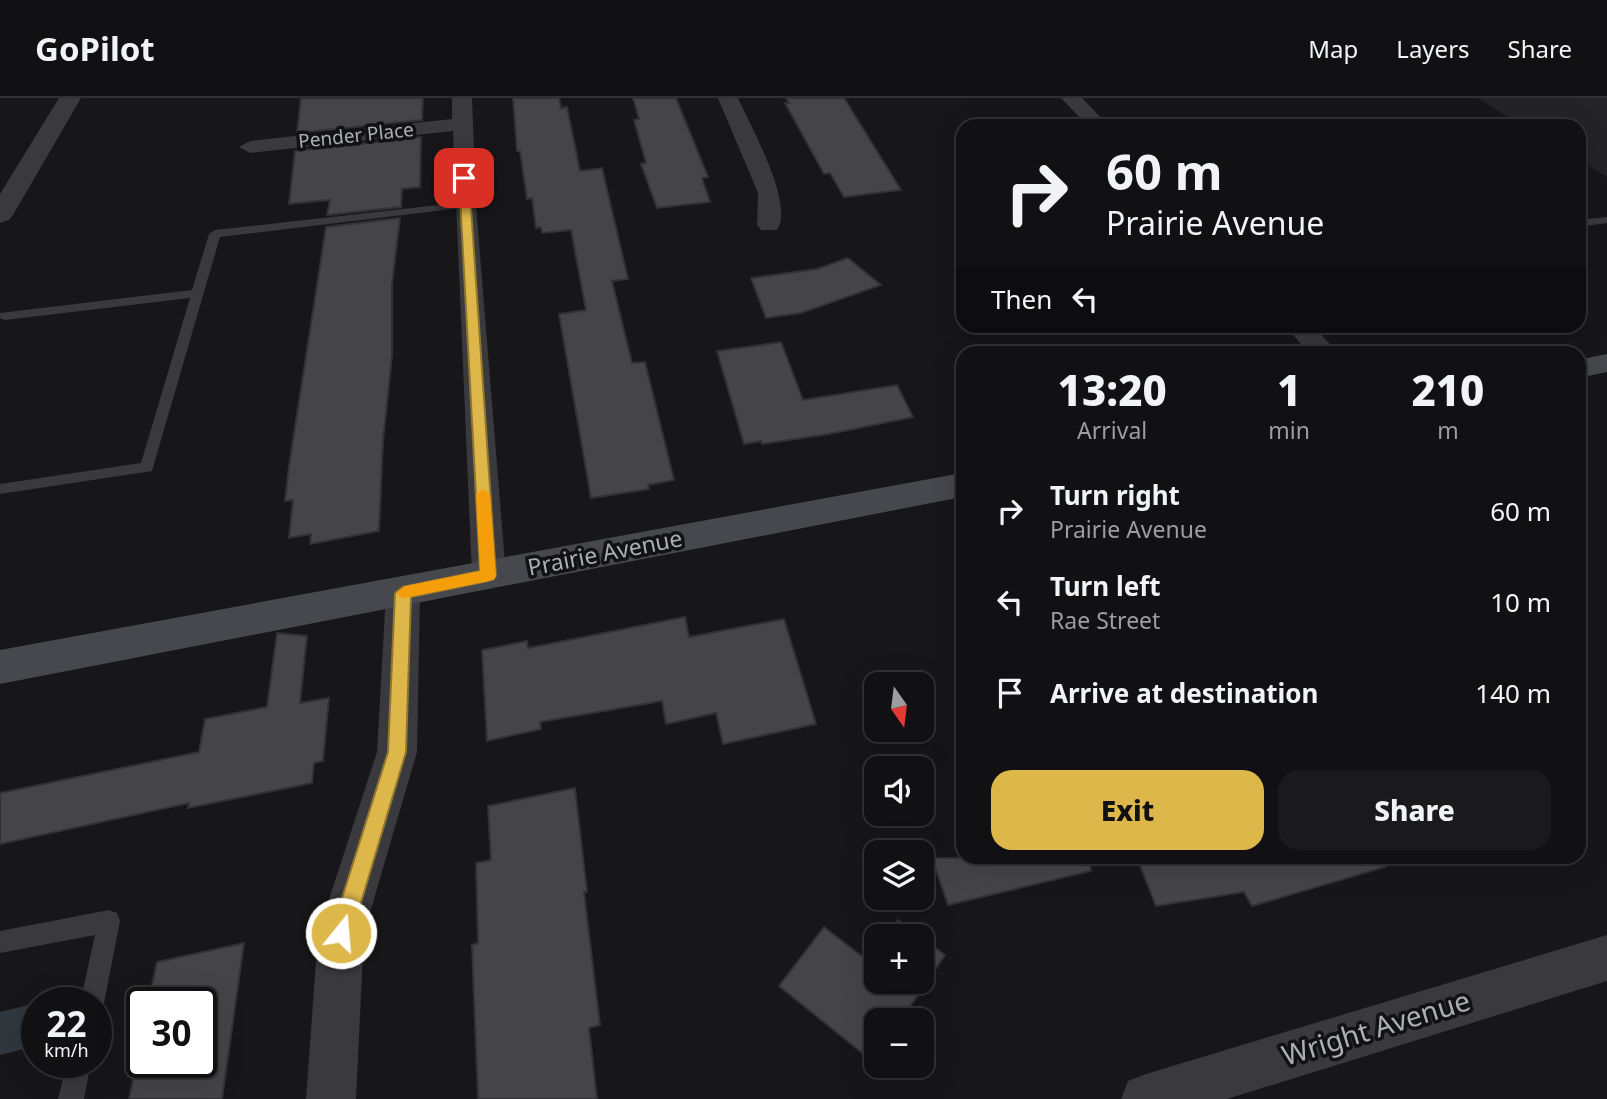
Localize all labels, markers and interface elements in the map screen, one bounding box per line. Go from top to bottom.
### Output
text: GoPilot [35,26,155,71]
text: Map [1308,32,1358,65]
text: Layers [1396,32,1470,65]
text: Share [1508,32,1572,65]
street label: Pender Place [297,116,415,154]
text: 60 m [1106,138,1223,204]
icon: right [991,147,1082,238]
pin [434,148,494,208]
icon: arrive [445,159,483,197]
text: Prairie Avenue [1106,201,1324,244]
icon: left [1066,280,1104,318]
text: Then [991,281,1052,317]
text: 13:20 [1058,361,1167,418]
text: 1 [1277,361,1301,418]
text: 210 [1412,361,1484,418]
text: Arrival [1077,414,1147,446]
text: min [1268,414,1310,446]
text: m [1437,414,1459,446]
text: Turn right [1050,477,1180,513]
icon: right [991,492,1029,530]
text: 60 m [1490,493,1551,529]
text: Prairie Avenue [1050,513,1207,545]
street label: Prairie Avenue [525,521,685,583]
text: Turn left [1050,568,1161,604]
icon: left [991,583,1029,621]
text: 10 m [1490,584,1551,620]
text: Rae Street [1050,604,1160,636]
north arrow [864,672,934,742]
map controls [864,672,934,1078]
icon: arrive [991,674,1029,712]
text: Arrive at destination [1050,675,1319,711]
text: 140 m [1475,675,1551,711]
button: sound [864,756,934,826]
button: Exit [991,770,1264,850]
button: Share [1278,770,1551,850]
button: layers [864,840,934,910]
position arrow [304,896,378,970]
button: + [864,924,934,994]
street label: Wright Avenue [1277,980,1474,1074]
speed limit sign: 30 [126,987,217,1078]
text: 22 [46,1000,87,1047]
button: − [864,1008,934,1078]
text: km/h [44,1038,89,1062]

